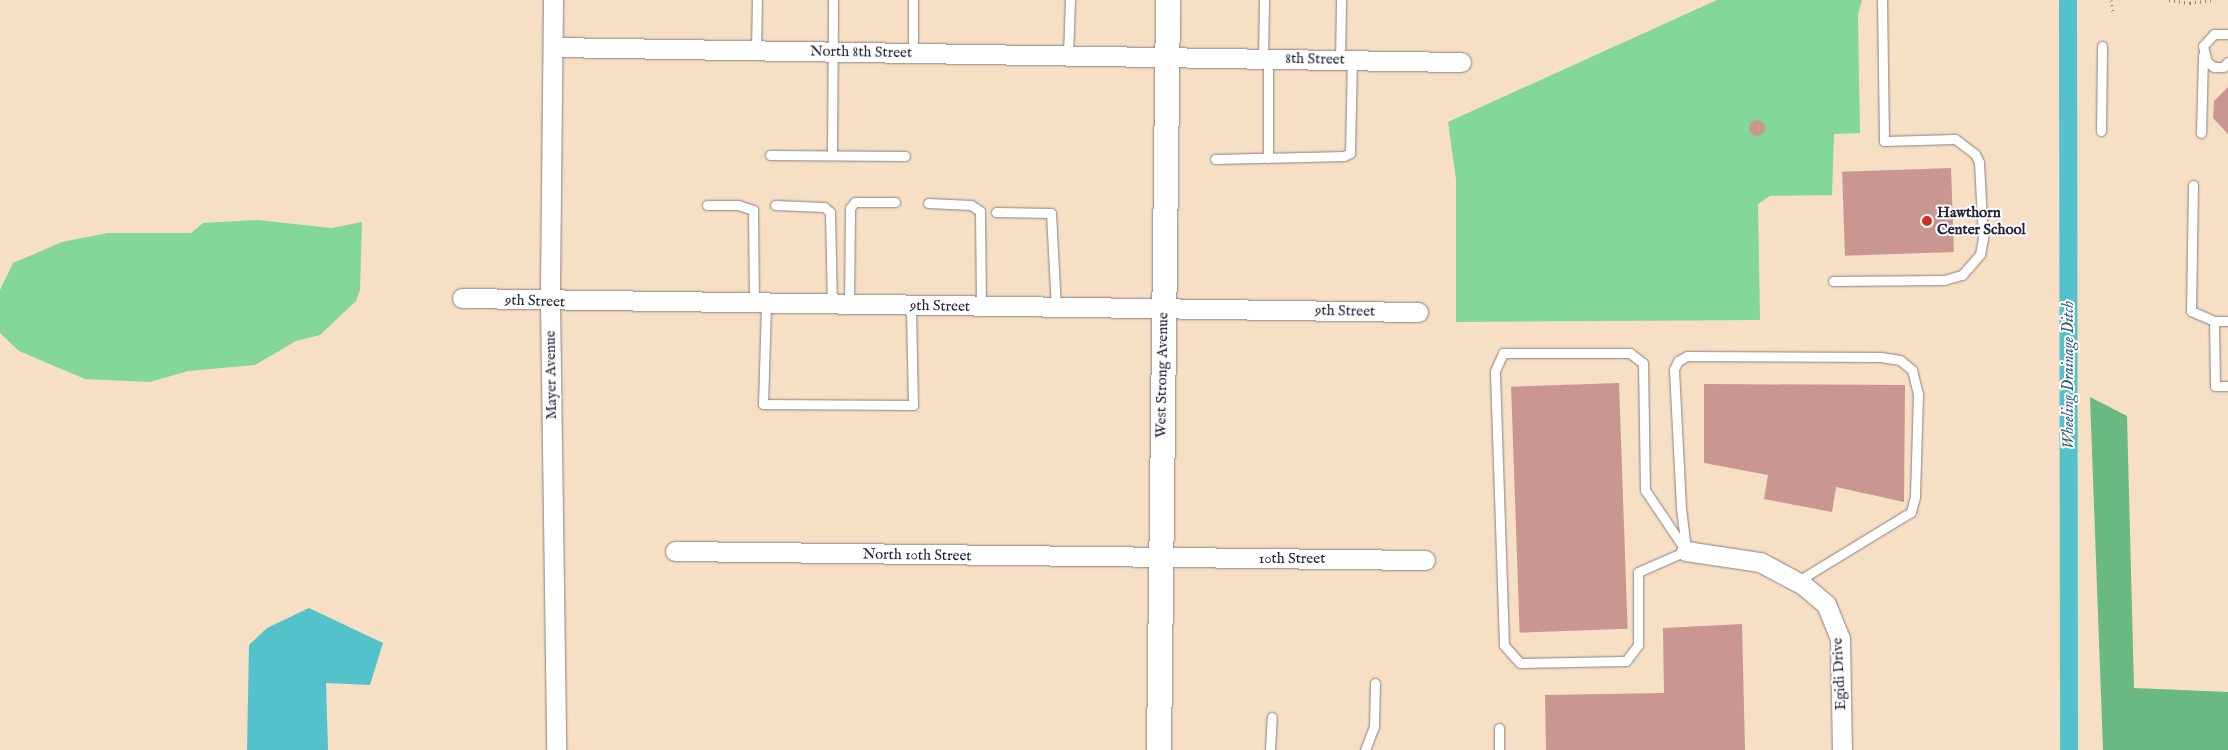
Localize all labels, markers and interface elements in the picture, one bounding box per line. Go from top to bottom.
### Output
street label: North 8th Street [810,42,912,62]
street label: 8th Street [1285,49,1345,69]
place label: Hawthorn Center School [1937,203,2026,238]
marker: Hawthorn Center School [1921,215,1933,227]
street label: 9th Street [505,291,565,311]
street label: 9th Street [910,296,970,316]
street label: 9th Street [1315,301,1375,321]
water label: Wheeling Drainage Ditch [2059,301,2079,449]
street label: West Strong Avenue [1152,312,1172,438]
street label: Mayer Avenue [541,330,561,420]
street label: North 10th Street [862,545,972,565]
street label: 10th Street [1259,550,1325,568]
street label: Egidi Drive [1828,637,1850,711]

